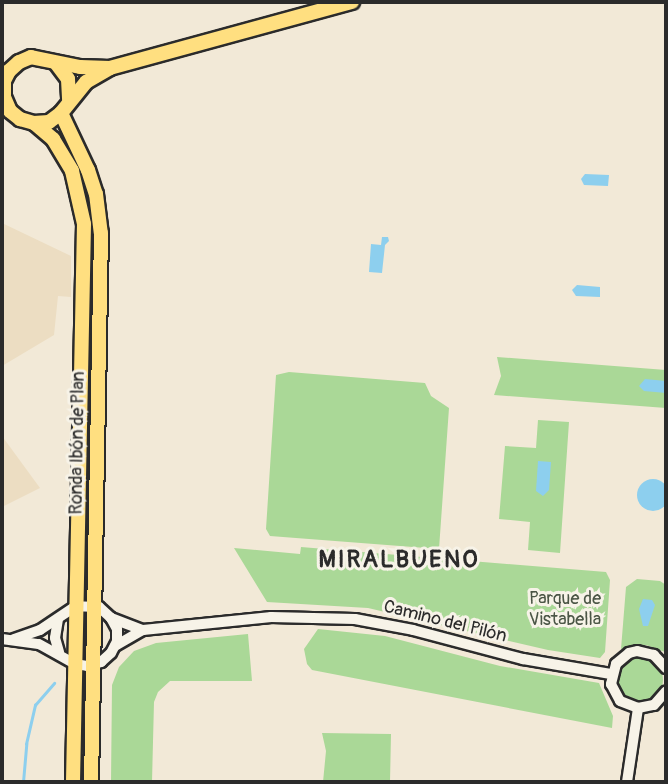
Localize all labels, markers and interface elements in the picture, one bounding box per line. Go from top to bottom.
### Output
street label: Ronda Ibón de Plan [66,371,90,515]
district label: MIRALBUENO [320,546,478,574]
park label: Parque de Vistabella [529,589,601,632]
street label: Camino del Pilón [381,596,509,648]

